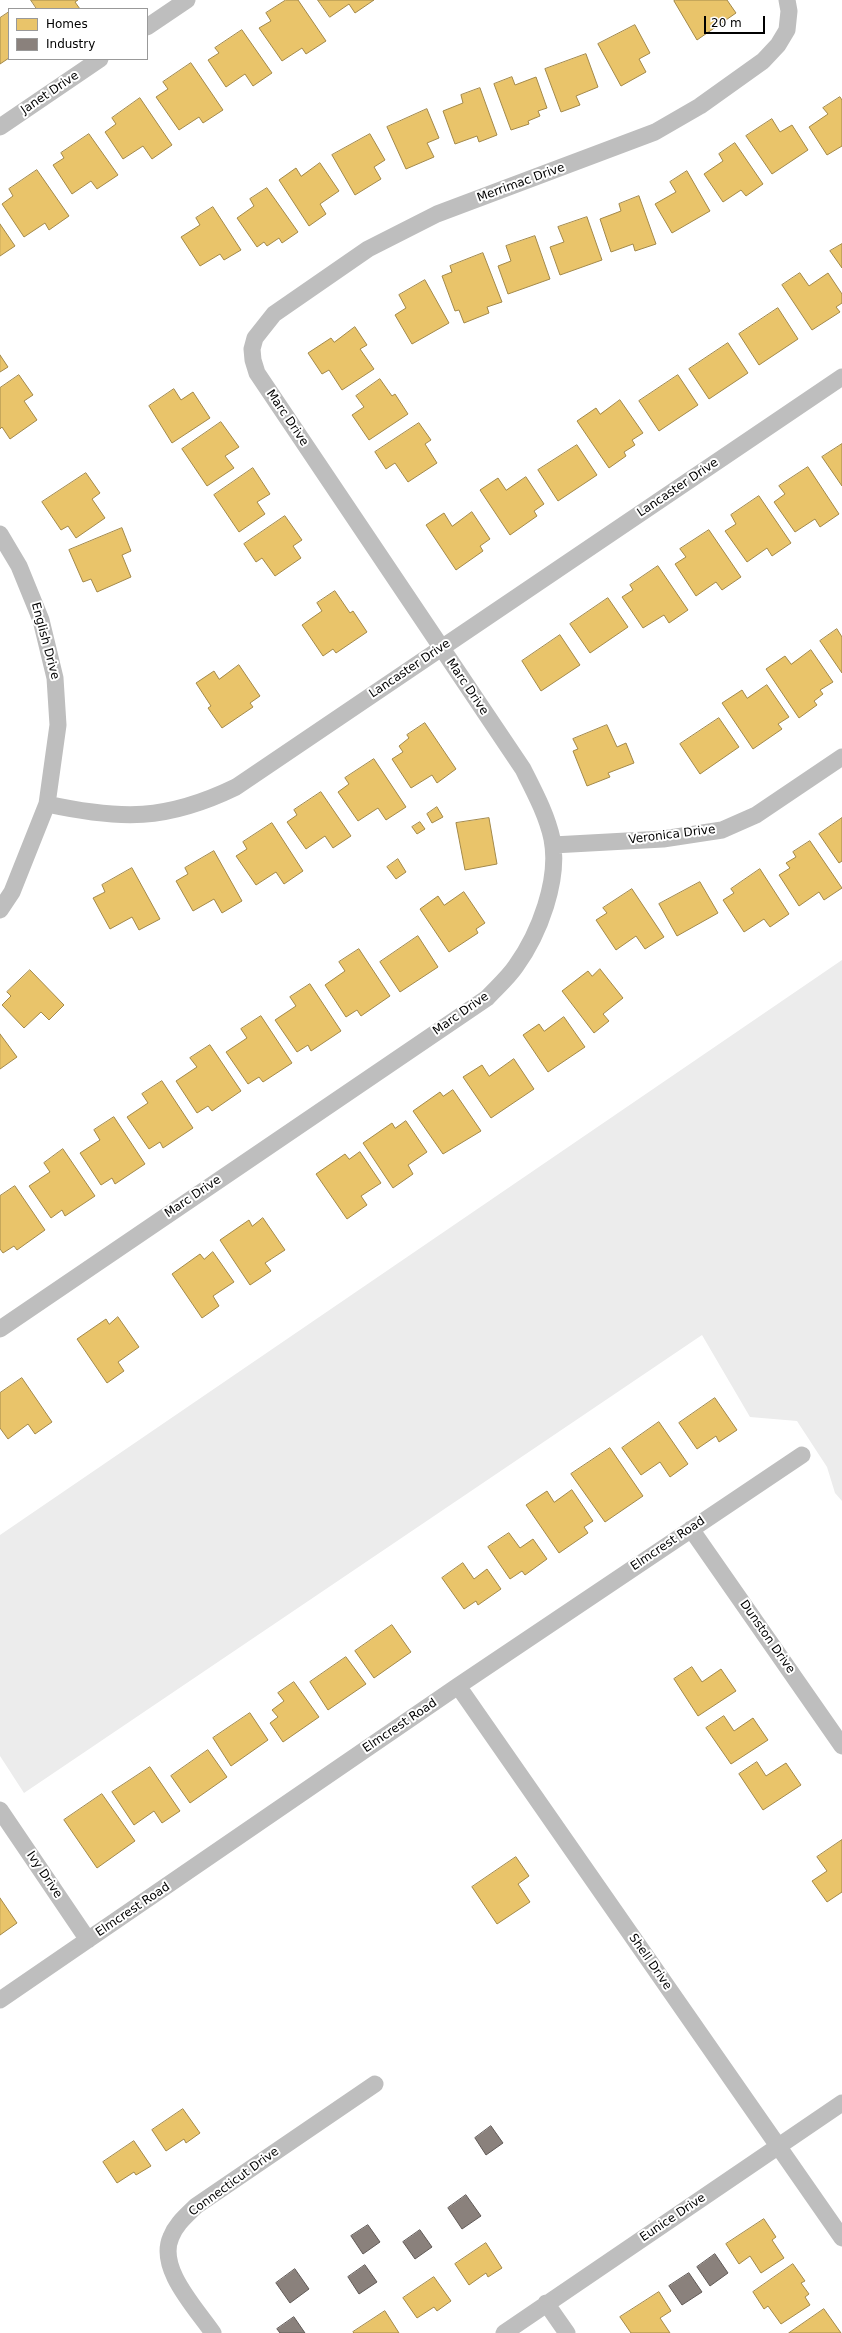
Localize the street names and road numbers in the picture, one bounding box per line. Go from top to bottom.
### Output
street label: Janet Drive [18,68,82,118]
street label: Merrimac Drive [475,160,567,206]
street label: Marc Drive [263,387,311,449]
street label: Lancaster Drive [635,456,721,520]
street label: English Drive [28,601,62,681]
street label: Lancaster Drive [367,637,453,701]
street label: Marc Drive [443,656,491,718]
street label: Veronica Drive [628,823,716,847]
street label: Marc Drive [430,990,492,1038]
street label: Marc Drive [162,1173,224,1221]
street label: Elmcrest Road [628,1514,708,1574]
street label: Dunston Drive [736,1598,798,1676]
street label: Elmcrest Road [360,1696,440,1756]
street label: Ivy Drive [23,1849,65,1901]
street label: Elmcrest Road [93,1880,173,1940]
street label: Shell Drive [625,1931,675,1993]
street label: Connecticut Drive [186,2145,282,2219]
street label: Eunice Drive [638,2191,708,2245]

